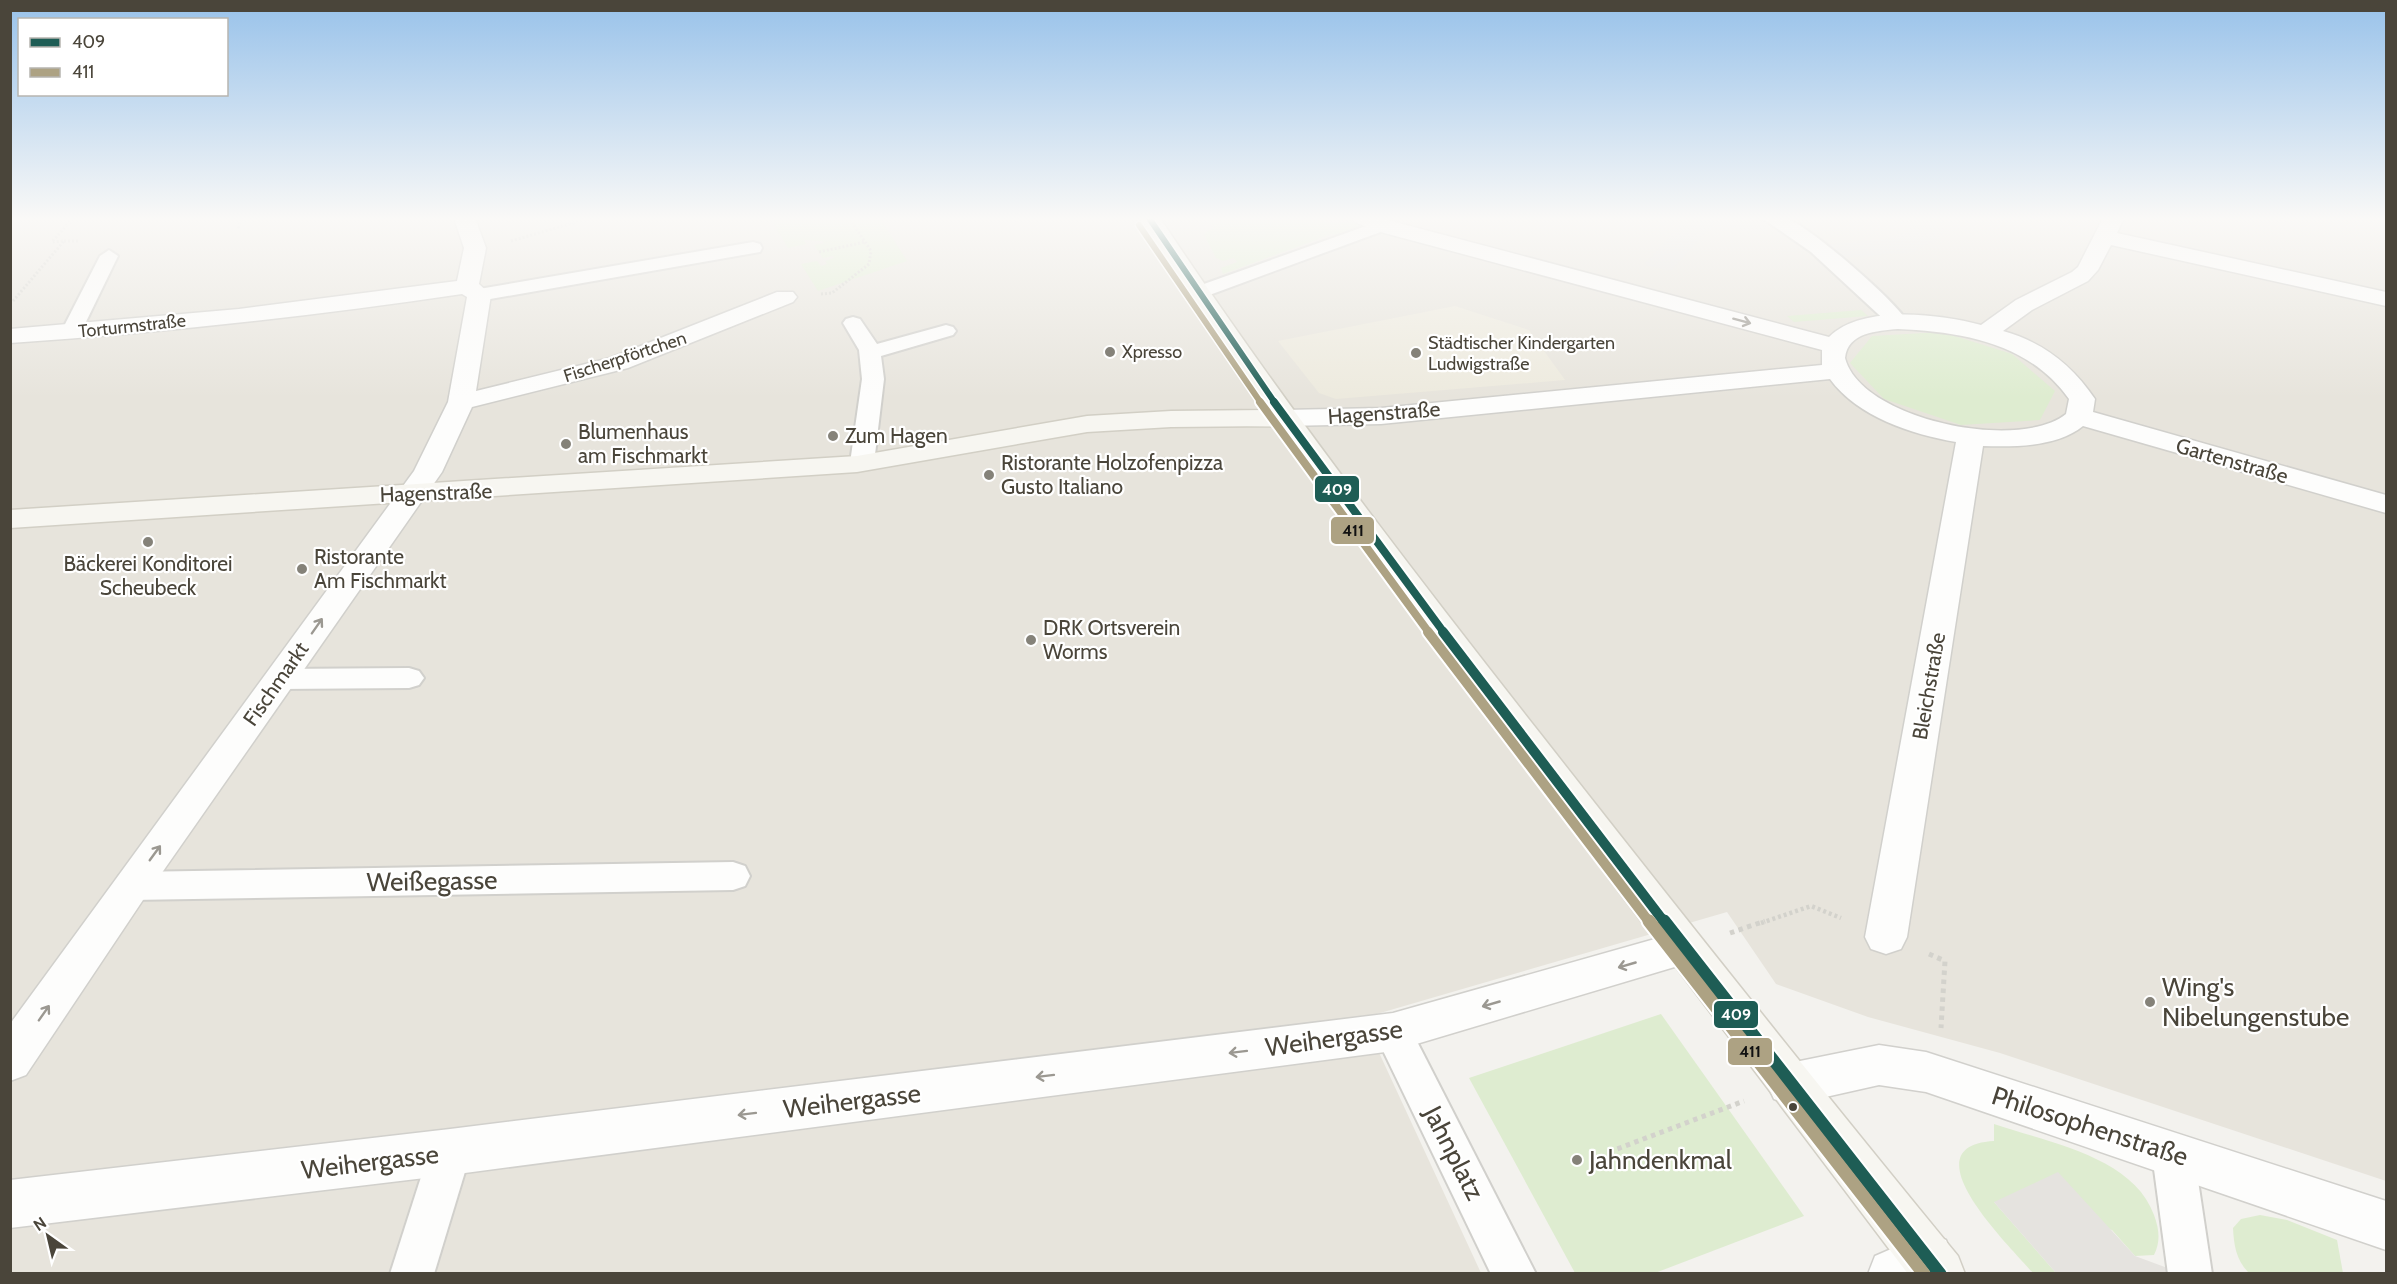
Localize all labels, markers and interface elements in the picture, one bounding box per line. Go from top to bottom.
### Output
legend [18,18,228,96]
text: 409 [72,31,105,53]
text: 411 [72,61,94,83]
street label: Torturmstraße [77,309,187,343]
one-way arrow [1732,316,1751,328]
street label: Fischerpförtchen [561,327,689,387]
place label: Städtischer Kindergarten Ludwigstraße [1428,332,1615,375]
place label: Xpresso [1122,341,1182,363]
marker: Xpresso [1103,345,1117,359]
marker: Städtischer Kindergarten Ludwigstraße [1409,346,1423,360]
street label: Hagenstraße [1327,396,1441,429]
place label: Blumenhaus am Fischmarkt [578,419,708,468]
place label: Zum Hagen [845,423,948,448]
marker: Zum Hagen [826,429,840,443]
street label: Gartenstraße [2173,433,2291,489]
marker: Blumenhaus am Fischmarkt [559,437,573,451]
place label: Ristorante Holzofenpizza Gusto Italiano [1001,450,1223,499]
marker: Ristorante Holzofenpizza Gusto Italiano [982,468,996,482]
line badge: 409 [1314,475,1360,503]
street label: Hagenstraße [379,478,493,507]
text: 409 [1322,480,1352,499]
line badge: 411 [1330,516,1375,545]
text: 411 [1342,521,1364,540]
marker: Bäckerei Konditorei Scheubeck [141,535,155,549]
place label: Ristorante Am Fischmarkt [314,544,447,593]
place label: Bäckerei Konditorei Scheubeck [64,551,232,600]
marker: Ristorante Am Fischmarkt [295,562,309,576]
place label: DRK Ortsverein Worms [1043,615,1180,664]
one-way arrow [311,618,323,634]
street label: Bleichstraße [1907,630,1950,742]
marker: DRK Ortsverein Worms [1024,633,1038,647]
street label: Fischmarkt [238,637,314,730]
one-way arrow [149,845,161,861]
street label: Weißegasse [366,864,498,898]
one-way arrow [1618,959,1637,971]
place label: Wing's Nibelungenstube [2162,971,2349,1033]
marker: Wing's Nibelungenstube [2143,995,2157,1009]
one-way arrow [1482,999,1501,1010]
line badge: 409 [1713,1000,1759,1029]
one-way arrow [38,1005,50,1022]
text: 409 [1721,1005,1751,1024]
street label: Weihergasse [1263,1013,1405,1063]
line badge: 411 [1727,1037,1773,1066]
text: 411 [1739,1042,1761,1061]
one-way arrow [1229,1046,1249,1057]
one-way arrow [1036,1071,1055,1082]
street label: Weihergasse [781,1077,923,1125]
street label: Philosophenstraße [1988,1079,2192,1173]
street label: Jahnplatz [1416,1100,1491,1205]
unlabelled marker [1787,1101,1799,1113]
one-way arrow [738,1109,758,1120]
street label: Weihergasse [299,1138,441,1186]
place label: Jahndenkmal [1588,1144,1732,1176]
marker: Jahndenkmal [1570,1153,1584,1167]
north arrow [18,1206,78,1266]
text: N [30,1213,50,1235]

